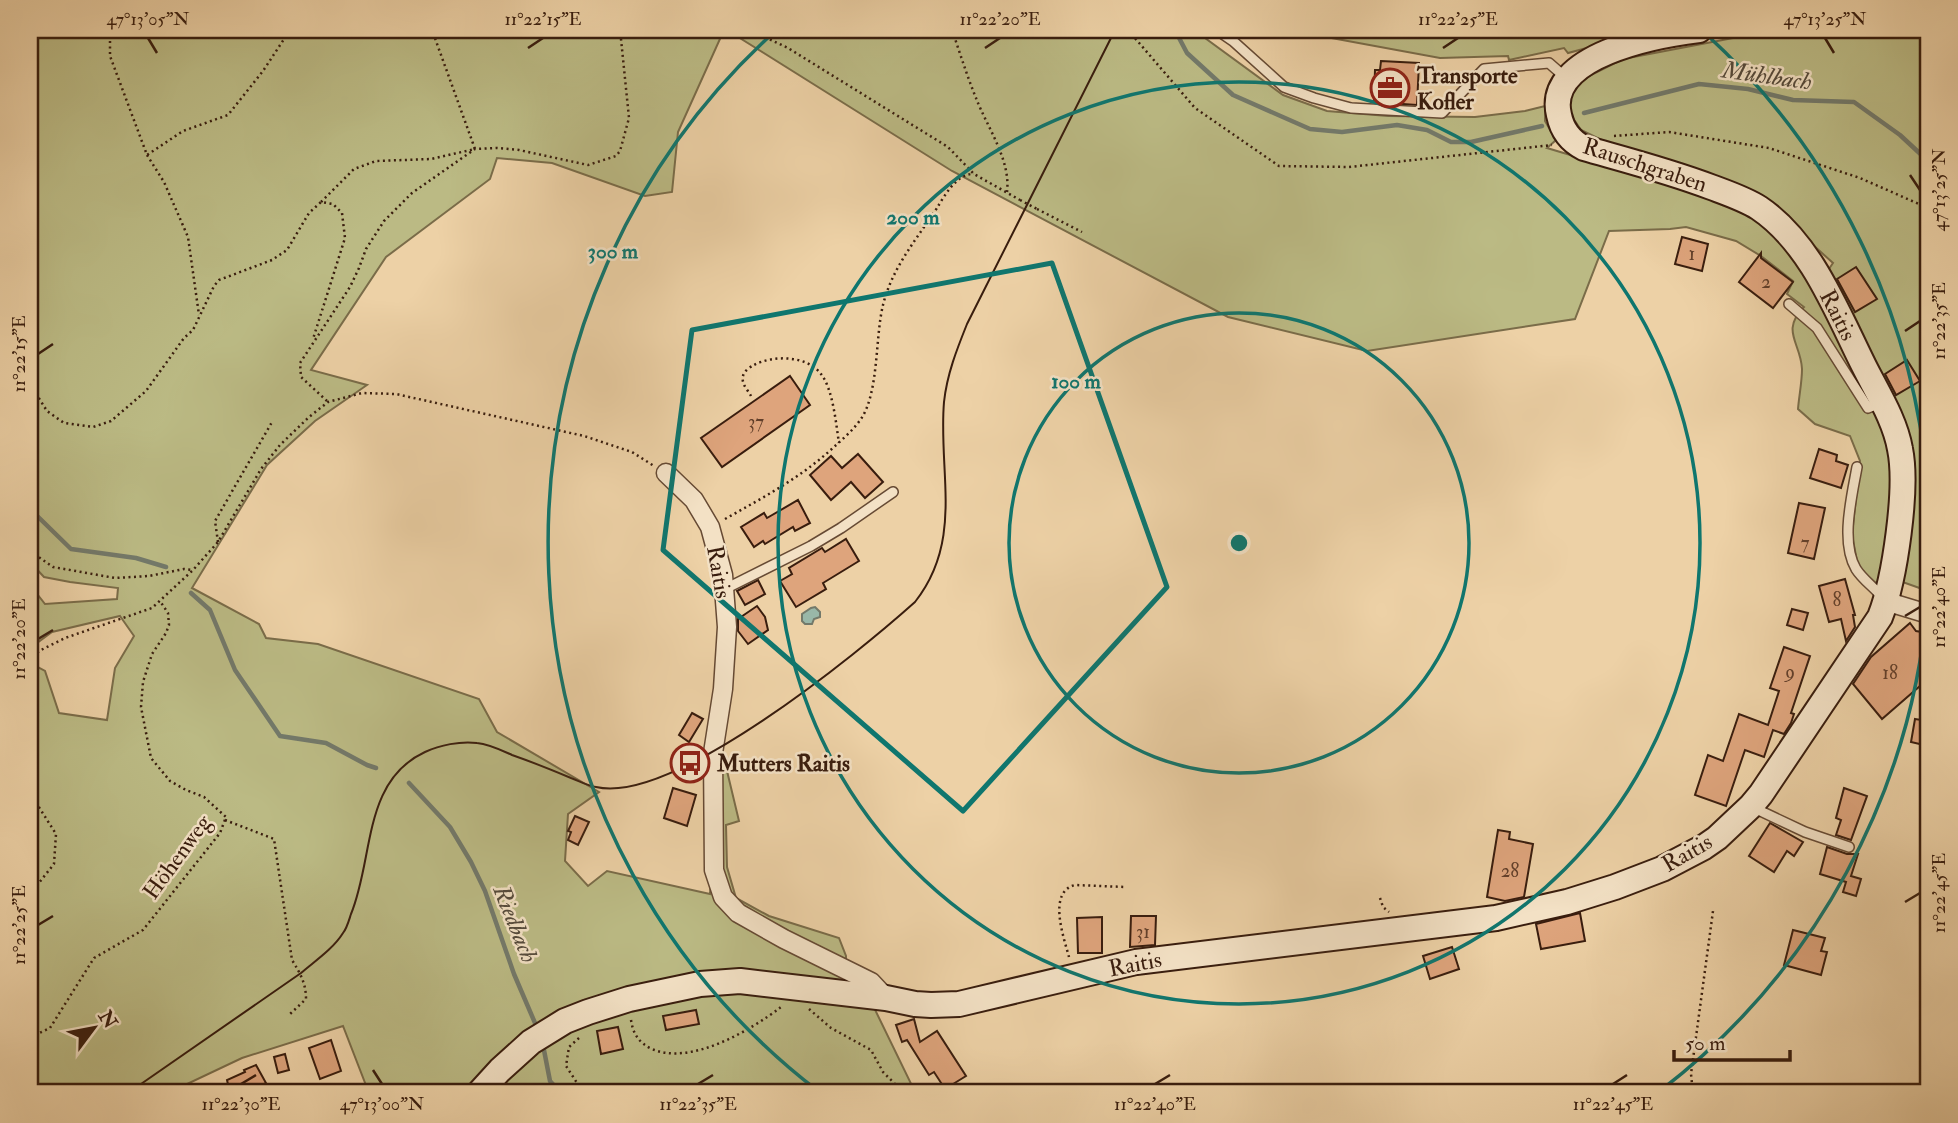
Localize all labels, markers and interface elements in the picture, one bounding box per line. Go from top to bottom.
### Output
text: 47°13'05"N [107,8,189,31]
text: 11°22'15"E [504,8,582,31]
text: 11°22'20"E [959,8,1041,31]
text: 11°22'25"E [1418,8,1498,31]
text: 47°13'25"N [1784,8,1866,31]
water label: Mühlbach [1718,54,1814,98]
place label: Transporte Kofler [1416,61,1518,116]
office icon: Transporte Kofler [1369,67,1411,109]
street label: Rauschgraben [1579,131,1711,199]
text: 47°13'25"N [1928,149,1951,231]
text: 200 m [887,204,940,231]
text: 300 m [588,238,639,265]
house number: 1 [1689,242,1695,266]
house number: 2 [1761,270,1771,294]
text: 11°22'35"E [1928,282,1951,360]
street label: Raitis [1813,285,1863,345]
text: 11°22'15"E [8,315,31,393]
text: 100 m [1051,368,1102,395]
house number: 37 [748,410,764,434]
centre of rings [1227,531,1251,555]
house number: 7 [1801,531,1810,555]
street label: Raitis [700,543,738,601]
text: 11°22'40"E [1928,566,1951,648]
house number: 8 [1833,588,1842,612]
text: 11°22'20"E [8,598,31,680]
house number: 9 [1783,660,1795,684]
house number: 18 [1882,661,1898,685]
bus stop icon: Mutters Raitis [669,742,711,784]
place label: Mutters Raitis [716,749,850,778]
street label: Höhenweg [137,808,218,905]
street label: Raitis [1657,827,1717,879]
text: 11°22'45"E [1928,853,1951,933]
house number: 28 [1501,859,1519,883]
water label: Riedbach [485,880,545,967]
text: 11°22'25"E [8,885,31,965]
house number: 31 [1136,920,1150,944]
street label: Raitis [1106,945,1164,983]
north arrow [60,993,130,1064]
text: N [92,1005,123,1034]
scale bar [1674,1018,1790,1062]
text: 50 m [1685,1030,1726,1057]
text: 11°22'30"E [201,1093,281,1116]
text: 47°13'00"N [340,1093,424,1116]
text: 11°22'35"E [659,1093,737,1116]
text: 11°22'40"E [1114,1093,1196,1116]
text: 11°22'45"E [1573,1093,1653,1116]

